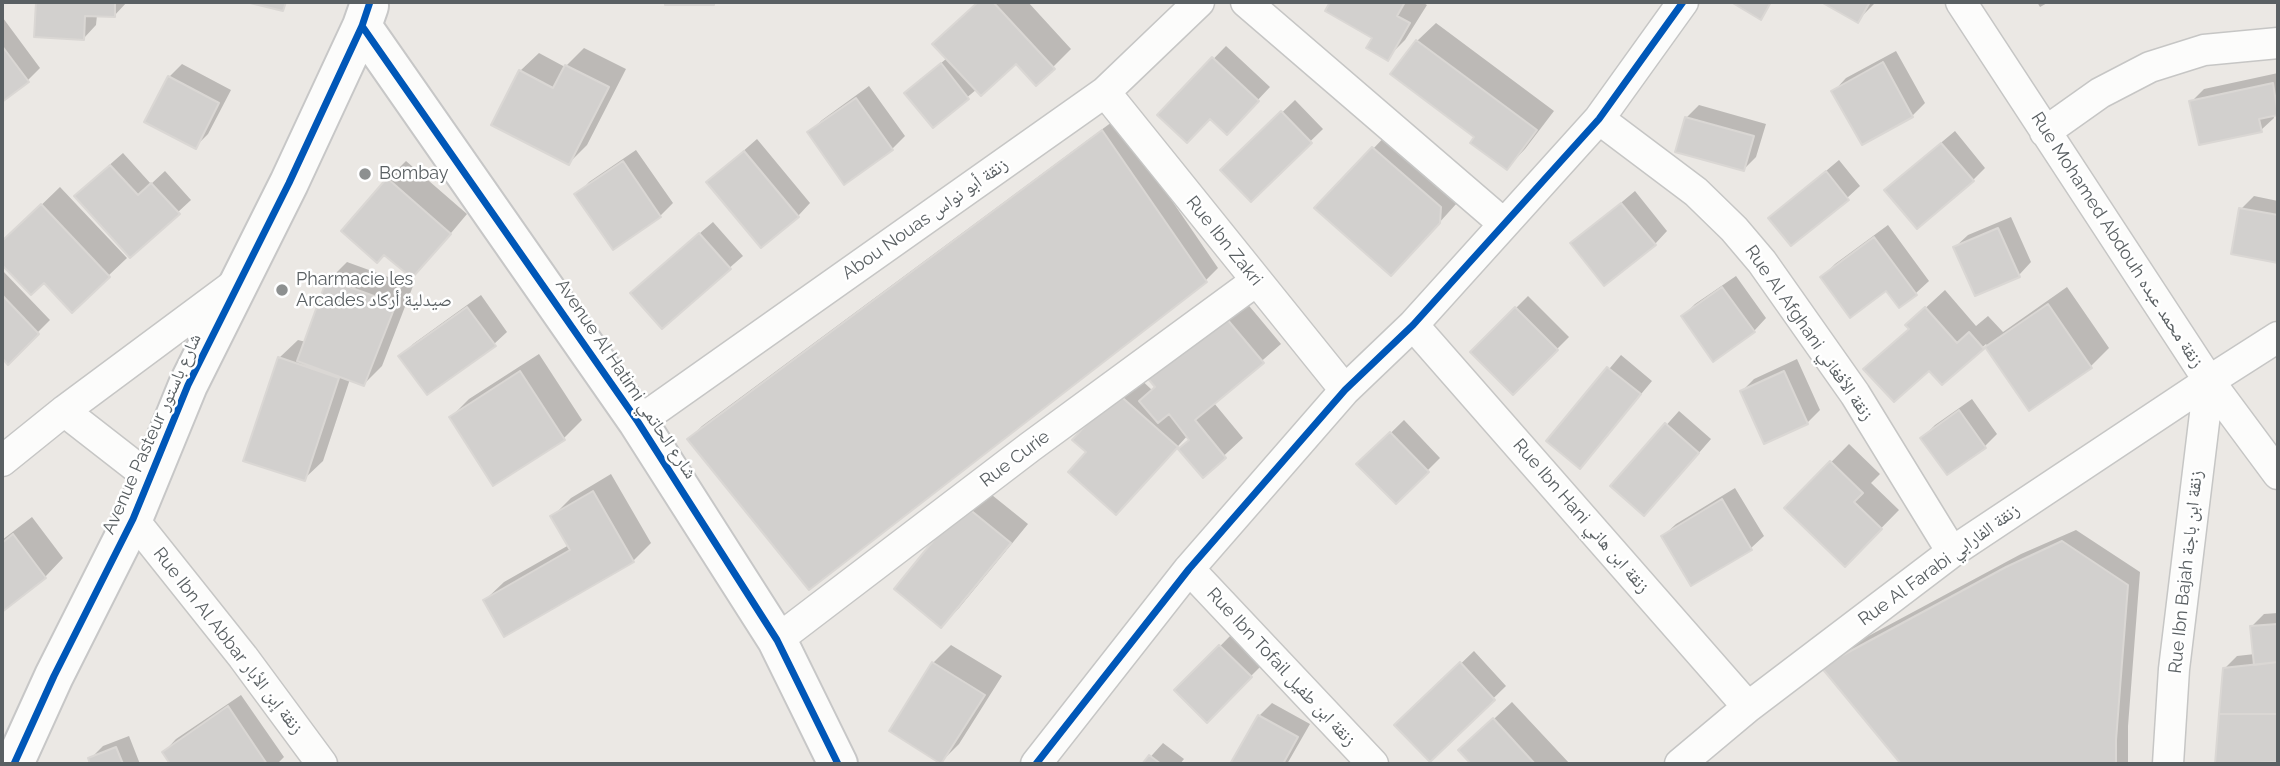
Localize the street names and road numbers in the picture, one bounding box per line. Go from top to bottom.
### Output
street label: Rue Mohamed Abdouh زنقة محمد عبده [2026,108,2208,372]
street label: Abou Nouas زنقة أبو نواس [838,154,1012,284]
street label: Rue Ibn Zakri [1181,192,1267,290]
street label: Rue Al Afghani زنقة الأفغاني [1740,241,1878,425]
street label: Avenue Al Hatimi شارع الحاتمي [551,275,701,483]
street label: Avenue Pasteur شارع باستور [98,330,206,538]
street label: Rue Curie [976,426,1054,492]
street label: Rue Ibn Hani زنقة ابن هاني [1508,435,1654,597]
street label: Rue Ibn Bajah زنقة ابن باجة [2165,469,2207,675]
street label: Rue Al Farabi زنقة الفارابي [1854,499,2024,631]
street label: Rue Ibn Al Abbar زنقة إبن الأبار [148,543,308,739]
street label: Rue Ibn Tofail زنقة ابن طفيل [1202,583,1360,751]

